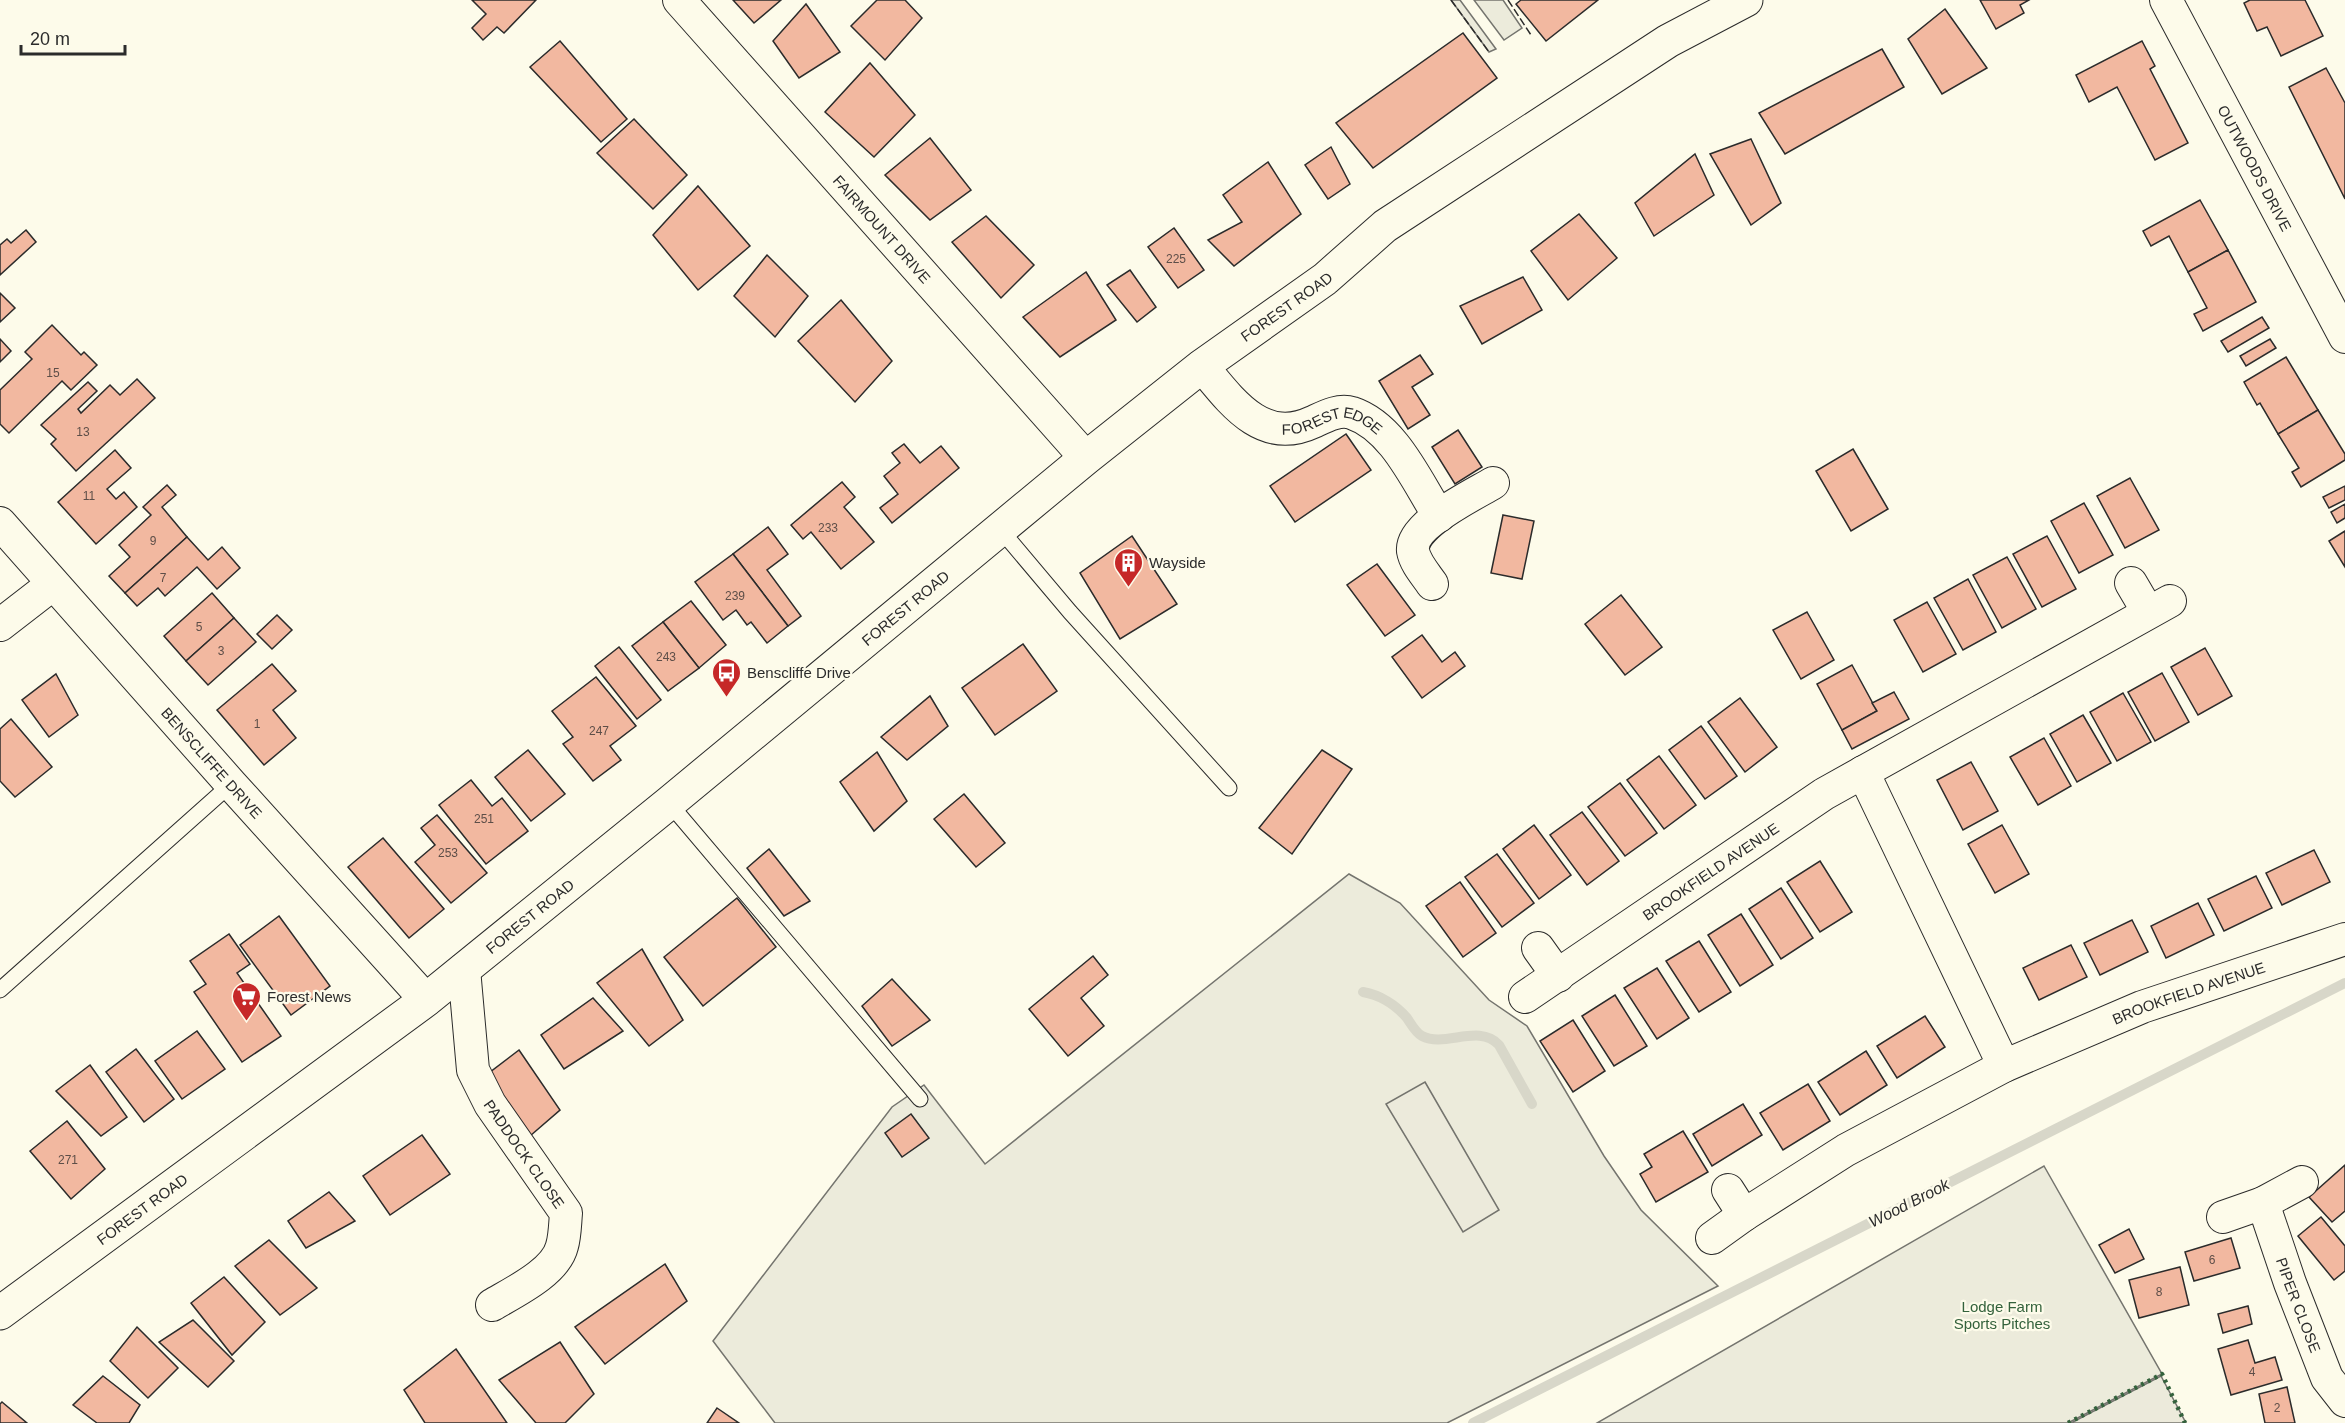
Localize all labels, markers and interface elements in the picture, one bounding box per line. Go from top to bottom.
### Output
scale bar [21,18,124,56]
text: 20 m [30,29,70,49]
street label: OUTWOODS DRIVE [2215,102,2296,234]
street label: FAIRMOUNT DRIVE [830,171,935,286]
house number: 225 [1166,252,1186,266]
street label: FOREST ROAD [1237,268,1336,345]
house number: 15 [46,366,60,380]
street label: FOREST EDGE [1282,403,1386,437]
house number: 13 [76,425,90,439]
house number: 11 [83,489,96,503]
house number: 233 [818,521,838,535]
house number: 9 [150,534,157,548]
building icon: Wayside [1112,546,1144,588]
place label: Wayside [1149,554,1206,571]
street label: FOREST ROAD [858,566,952,649]
house number: 7 [160,571,167,585]
house number: 239 [725,589,745,603]
house number: 5 [196,620,203,634]
house number: 3 [218,644,225,658]
house number: 243 [656,650,676,664]
bus stop icon: Benscliffe Drive [710,656,742,698]
place label: Benscliffe Drive [747,664,851,681]
street label: BENSCLIFFE DRIVE [158,704,266,821]
house number: 1 [254,717,261,731]
house number: 247 [589,724,609,738]
house number: 251 [474,812,494,826]
street label: BROOKFIELD AVENUE [1639,819,1782,923]
house number: 253 [438,846,458,860]
street label: FOREST ROAD [482,875,577,957]
street label: BROOKFIELD AVENUE [2109,958,2267,1027]
supermarket icon: Forest News [230,980,262,1022]
place label: Forest News [267,988,351,1005]
street label: PADDOCK CLOSE [481,1096,568,1211]
house number: 271 [58,1153,78,1167]
street label: FOREST ROAD [93,1170,191,1248]
water label: Wood Brook [1866,1175,1953,1231]
house number: 6 [2209,1253,2216,1267]
street label: PIPER CLOSE [2273,1255,2325,1355]
house number: 8 [2156,1285,2163,1299]
park label: Lodge Farm Sports Pitches [1954,1298,2050,1332]
house number: 4 [2249,1365,2256,1379]
house number: 2 [2274,1401,2281,1415]

